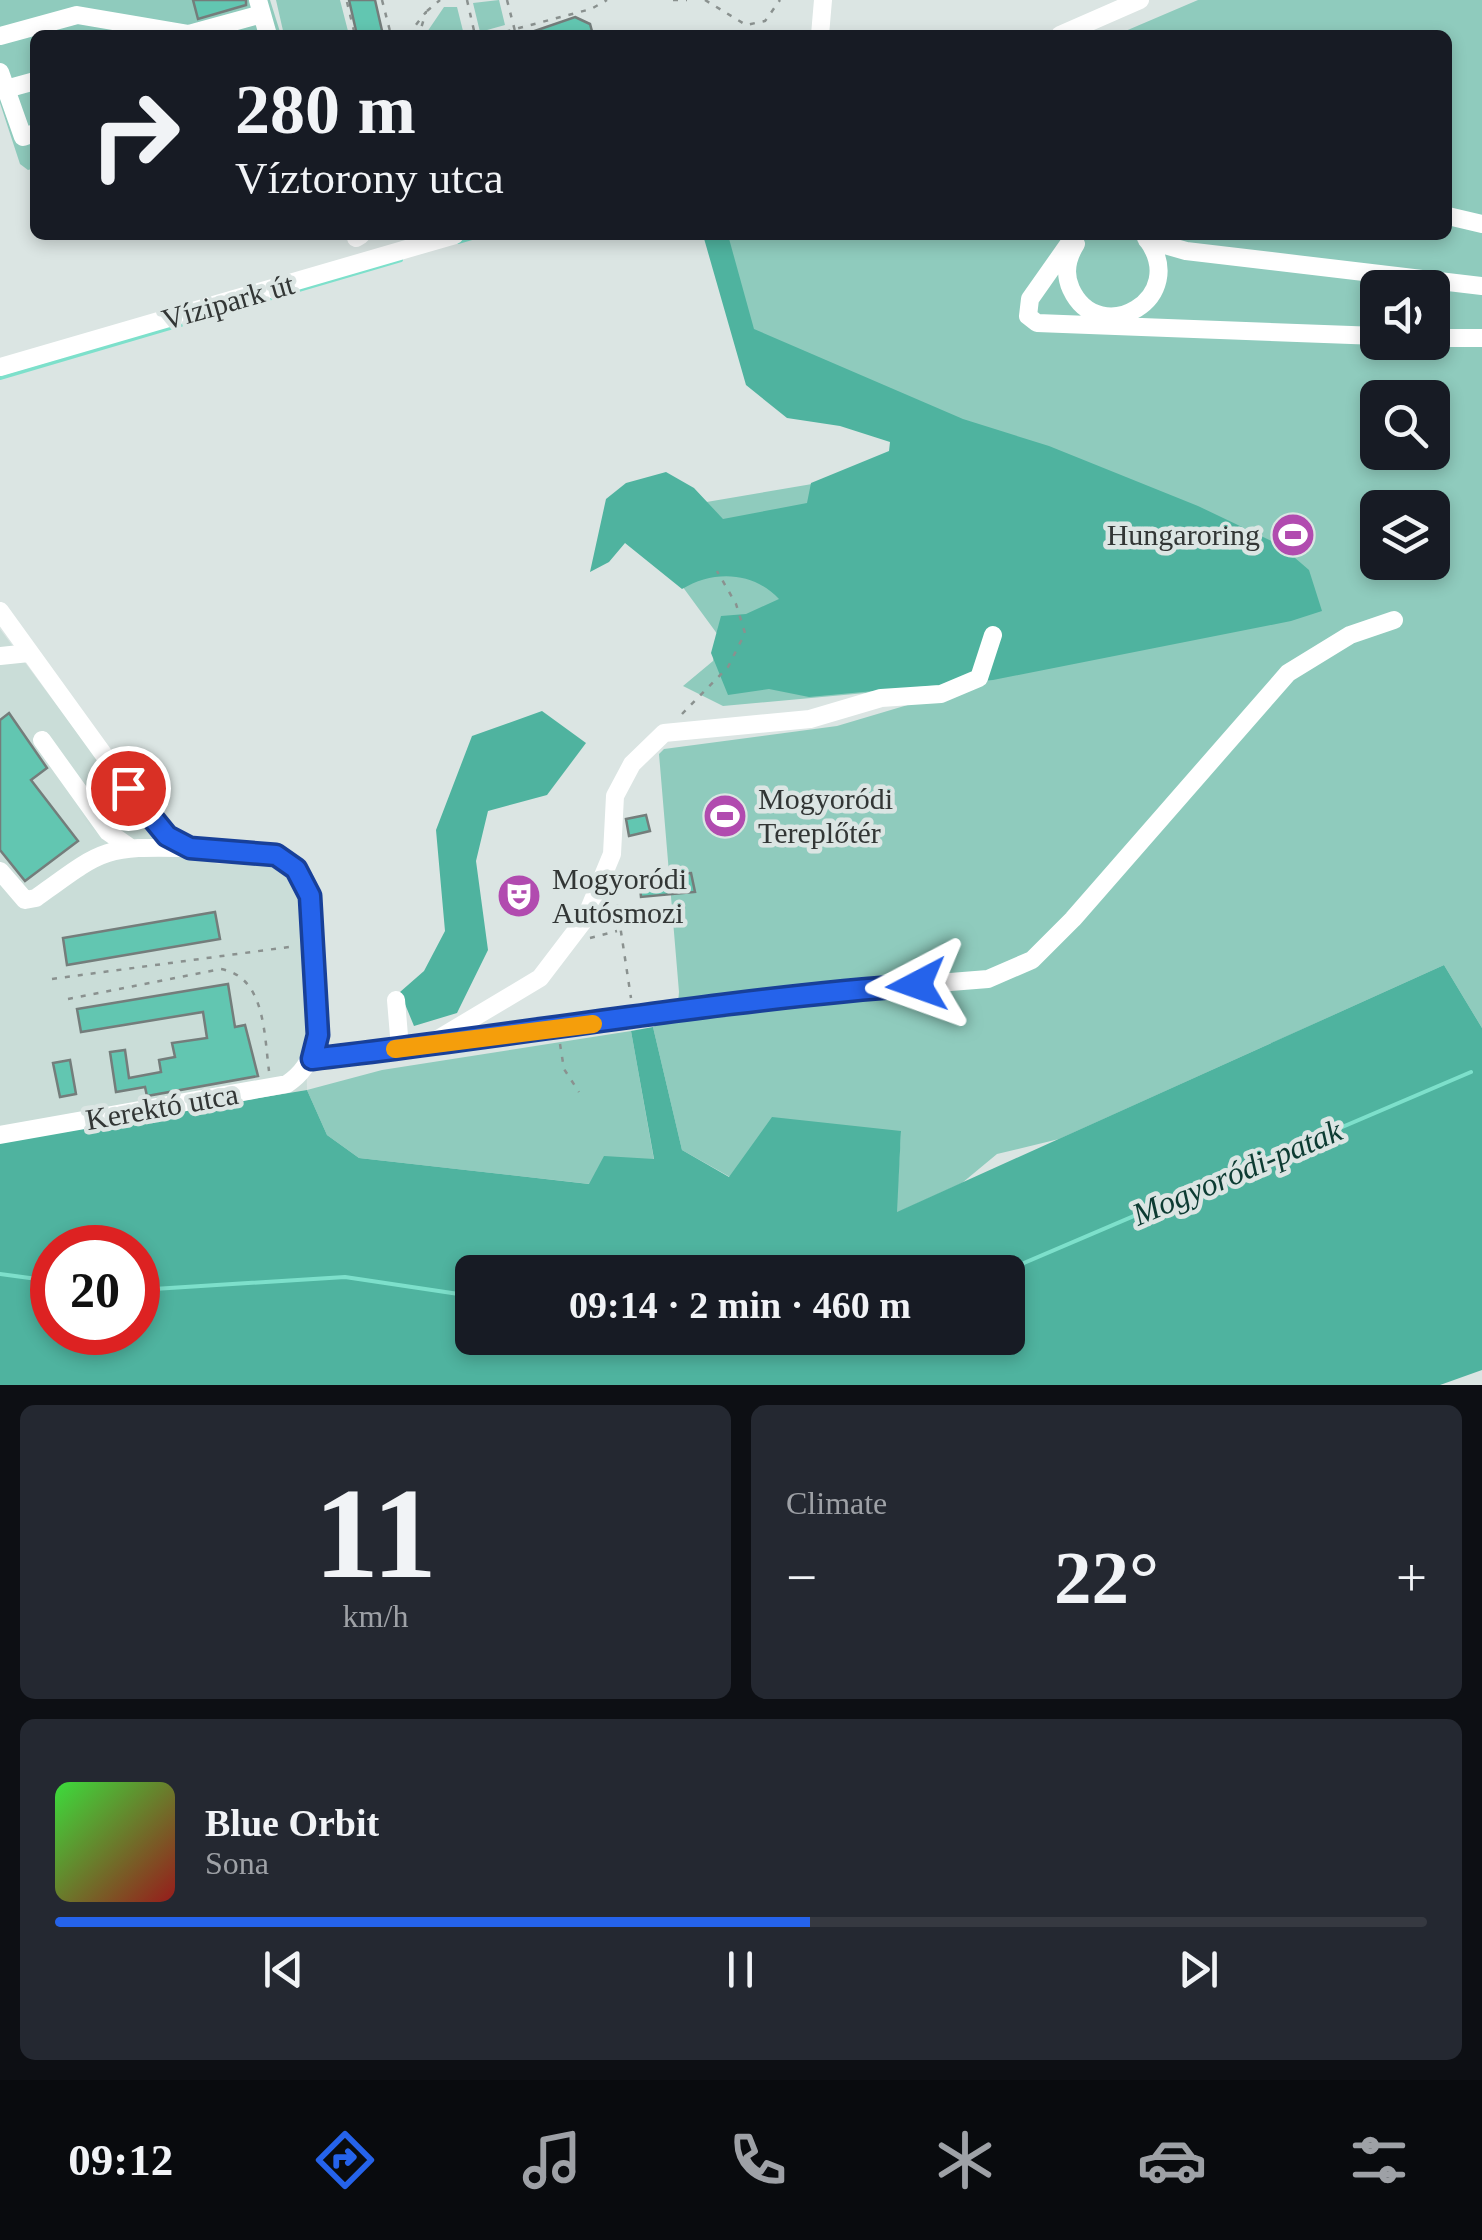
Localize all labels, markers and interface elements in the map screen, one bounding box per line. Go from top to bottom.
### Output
icon: right [70,70,200,200]
text: 280 m [235,71,416,148]
text: Víztorony utca [235,153,504,203]
street label: Vízipark út [158,267,298,336]
map controls [1360,270,1450,580]
button: sound [1360,270,1450,360]
button: search [1360,380,1450,470]
button: layers [1360,490,1450,580]
sports icon: Hungaroring [1270,512,1316,558]
place label: Hungaroring [1107,518,1260,551]
pin [86,746,171,831]
icon: arrive [101,761,156,816]
place label: Mogyoródi Tereplőtér [758,782,893,849]
sports icon: Mogyoródi Tereplőtér [702,793,748,839]
place label: Mogyoródi Autósmozi [552,862,687,929]
theatre icon: Mogyoródi Autósmozi [496,873,542,919]
position arrow [865,933,969,1037]
street label: Kerektó utca [83,1077,241,1136]
water label: Mogyoródi-patak [1126,1111,1348,1233]
speed limit sign: 20 [30,1225,160,1355]
text: 09:14 · 2 min · 460 m [569,1284,911,1326]
text: 11 [314,1461,437,1605]
text: Climate [786,1485,887,1521]
text: 22° [1054,1536,1159,1619]
text: − [786,1547,817,1608]
text: + [1396,1547,1427,1608]
text: km/h [343,1598,408,1634]
text: Blue Orbit [205,1802,379,1844]
text: Sona [205,1845,269,1881]
icon: previous [256,1942,311,1997]
icon: pause [713,1942,768,1997]
icon: next [1171,1942,1226,1997]
icon: directions [310,2125,380,2195]
icon: music [517,2125,587,2195]
icon: phone [723,2125,793,2195]
icon: climate [930,2125,1000,2195]
icon: car [1137,2125,1207,2195]
icon: filters [1344,2125,1414,2195]
text: 09:12 [68,2135,173,2185]

